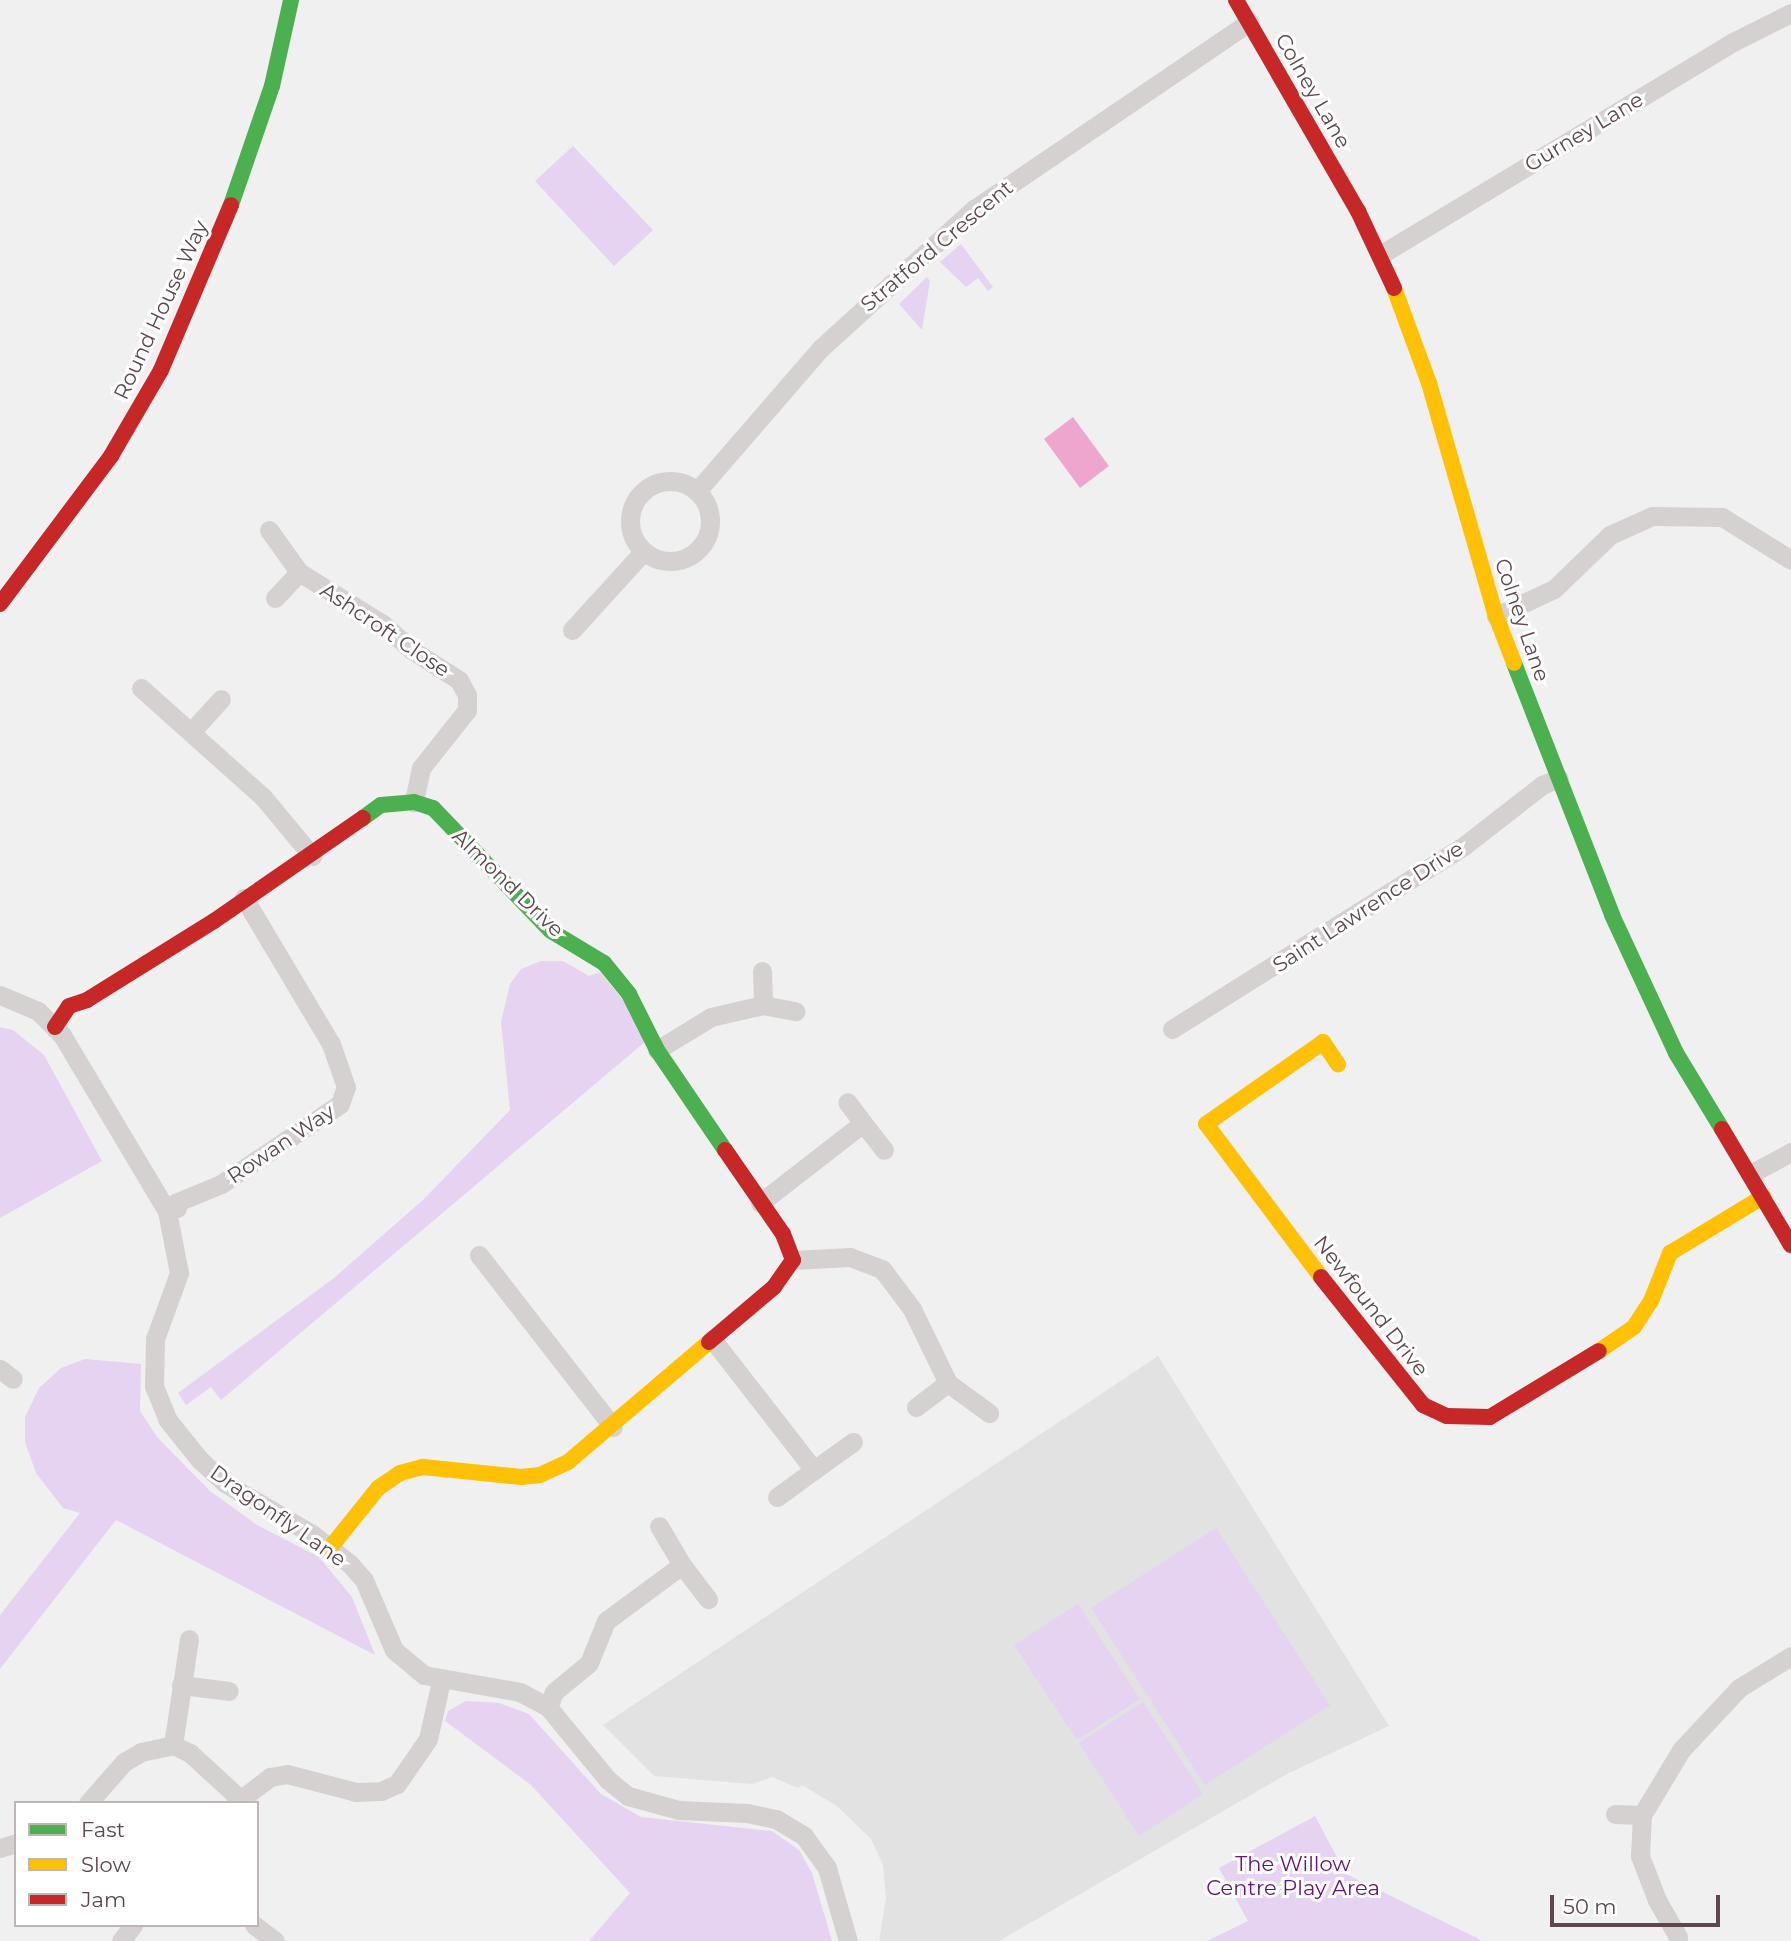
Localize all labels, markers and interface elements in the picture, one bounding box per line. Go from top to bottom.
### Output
street label: Colney Lane [1270,29,1356,153]
street label: Gurney Lane [1520,87,1648,177]
street label: Stratford Crescent [856,175,1018,317]
street label: Round House Way [108,216,214,404]
street label: Colney Lane [1489,555,1555,685]
street label: Ashcroft Close [316,578,454,682]
street label: Almond Drive [447,824,569,942]
street label: Saint Lawrence Drive [1268,836,1468,978]
street label: Rowan Way [223,1099,339,1189]
street label: Newfound Drive [1308,1231,1434,1381]
street label: Dragonfly Lane [205,1460,351,1572]
legend [14,1801,259,1927]
text: Fast [81,1817,125,1842]
park label: The Willow Centre Play Area [1206,1851,1380,1901]
text: Slow [81,1852,131,1877]
scale bar [1553,1882,1723,1926]
text: Jam [81,1887,126,1912]
text: 50 m [1563,1894,1617,1919]

